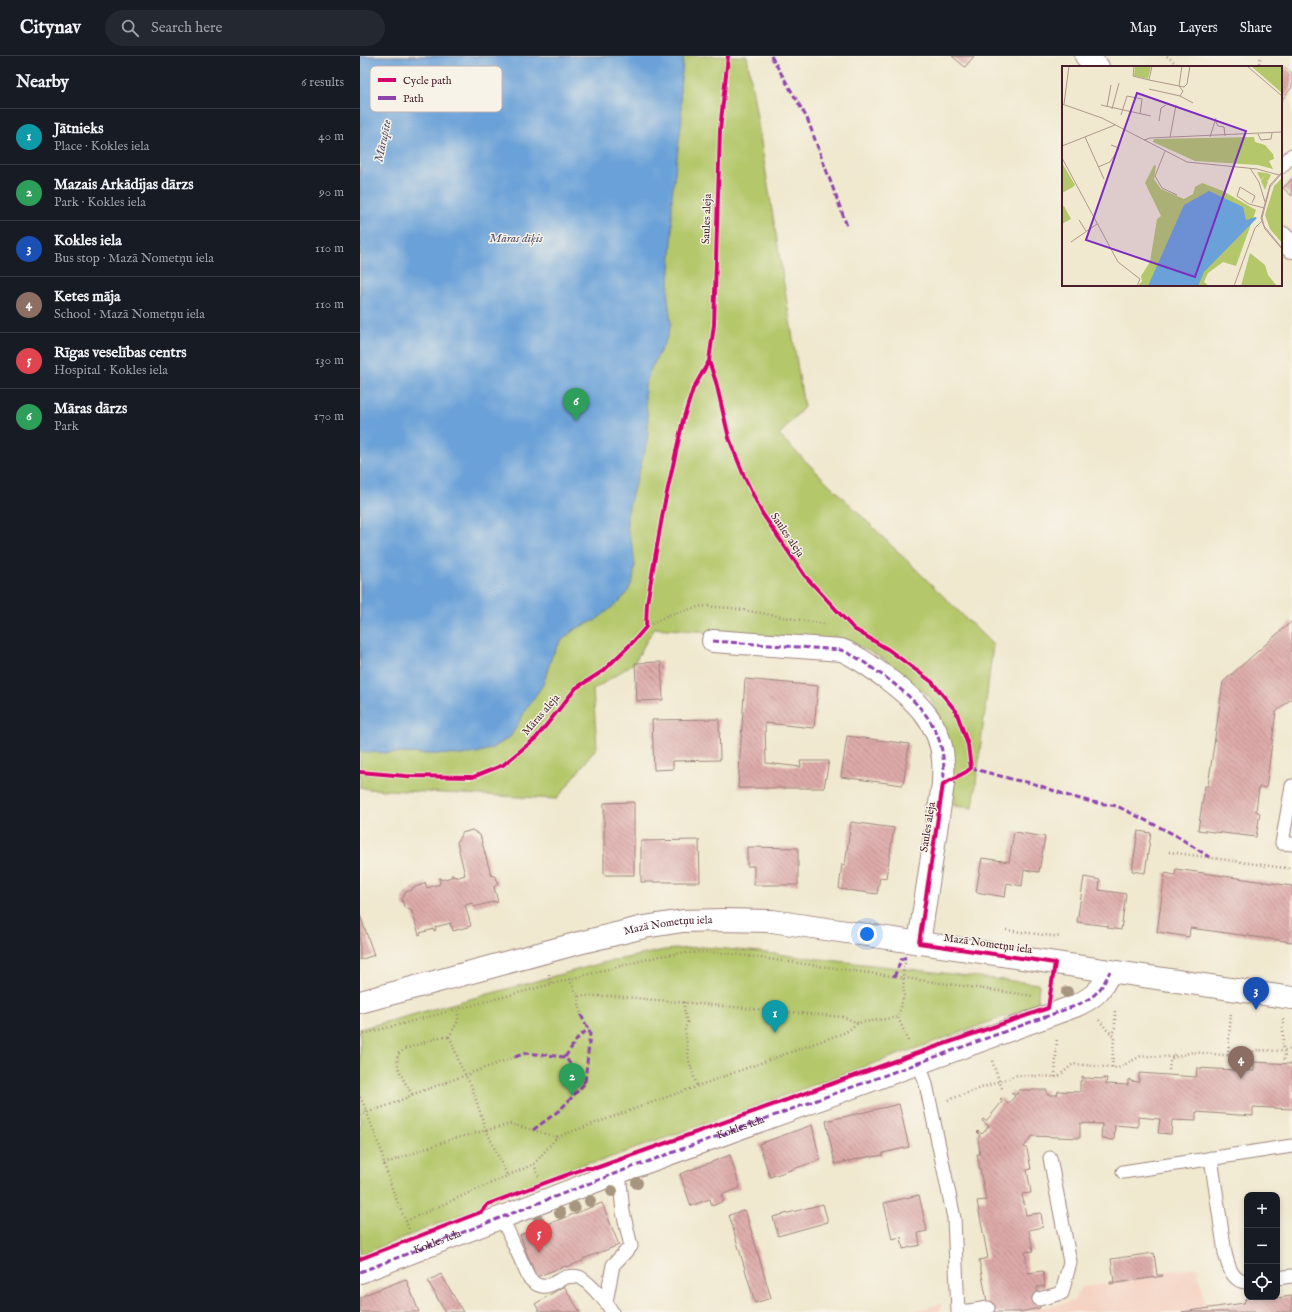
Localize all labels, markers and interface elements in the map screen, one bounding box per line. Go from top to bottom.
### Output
search box [105,10,385,46]
text: Citynav [20,16,81,40]
icon: search [119,17,141,39]
text: Search here [151,18,222,37]
text: Map [1130,19,1157,37]
text: Layers [1179,19,1218,37]
text: Share [1240,19,1272,37]
legend [370,66,502,112]
inset map [1062,66,1282,286]
text: Nearby [16,72,69,93]
text: 6 results [301,74,344,91]
text: Cycle path [403,74,452,88]
text: Path [403,92,424,106]
water label: Mārupīte [371,118,395,164]
text: Jātnieks [54,119,103,138]
text: 1 [27,128,31,145]
text: 40 m [318,128,344,145]
text: Place · Kokles iela [54,138,149,155]
text: Mazais Arkādijas dārzs [54,175,193,194]
text: 2 [26,184,32,201]
text: 90 m [319,184,344,201]
street label: Saules aleja [699,193,715,244]
text: Park · Kokles iela [54,194,146,211]
text: Kokles iela [54,231,122,250]
water label: Māras dīķis [489,231,543,246]
text: 3 [27,240,31,257]
text: 110 m [315,240,344,257]
text: Bus stop · Mazā Nometņu iela [54,250,214,267]
text: Ketes māja [54,287,120,306]
text: 4 [26,296,32,313]
text: 110 m [315,296,344,313]
text: School · Mazā Nometņu iela [54,306,205,323]
text: Rīgas veselības centrs [54,343,186,362]
text: 5 [27,352,31,369]
text: 130 m [315,352,344,369]
text: Hospital · Kokles iela [54,362,168,379]
pin: 6 [563,388,589,421]
text: Māras dārzs [54,399,127,418]
text: 6 [26,408,32,425]
text: 170 m [314,408,344,425]
text: Park [54,418,79,435]
street label: Saules aleja [767,510,807,560]
street label: Māras aleja [519,691,563,739]
street label: Saules aleja [917,801,939,853]
street label: Mazā Nometņu iela [622,913,713,939]
your location [857,924,877,944]
street label: Mazā Nometņu iela [943,931,1033,957]
pin: 3 [1243,977,1269,1010]
pin: 1 [762,1000,788,1033]
pin: 4 [1228,1046,1254,1079]
pin: 2 [559,1063,585,1096]
street label: Kokles iela [715,1113,767,1143]
map controls [1244,1192,1280,1300]
button: + [1244,1192,1280,1228]
pin: 5 [526,1220,552,1253]
street label: Kokles iela [412,1227,463,1258]
button: − [1244,1228,1280,1264]
button: locate [1244,1264,1280,1300]

